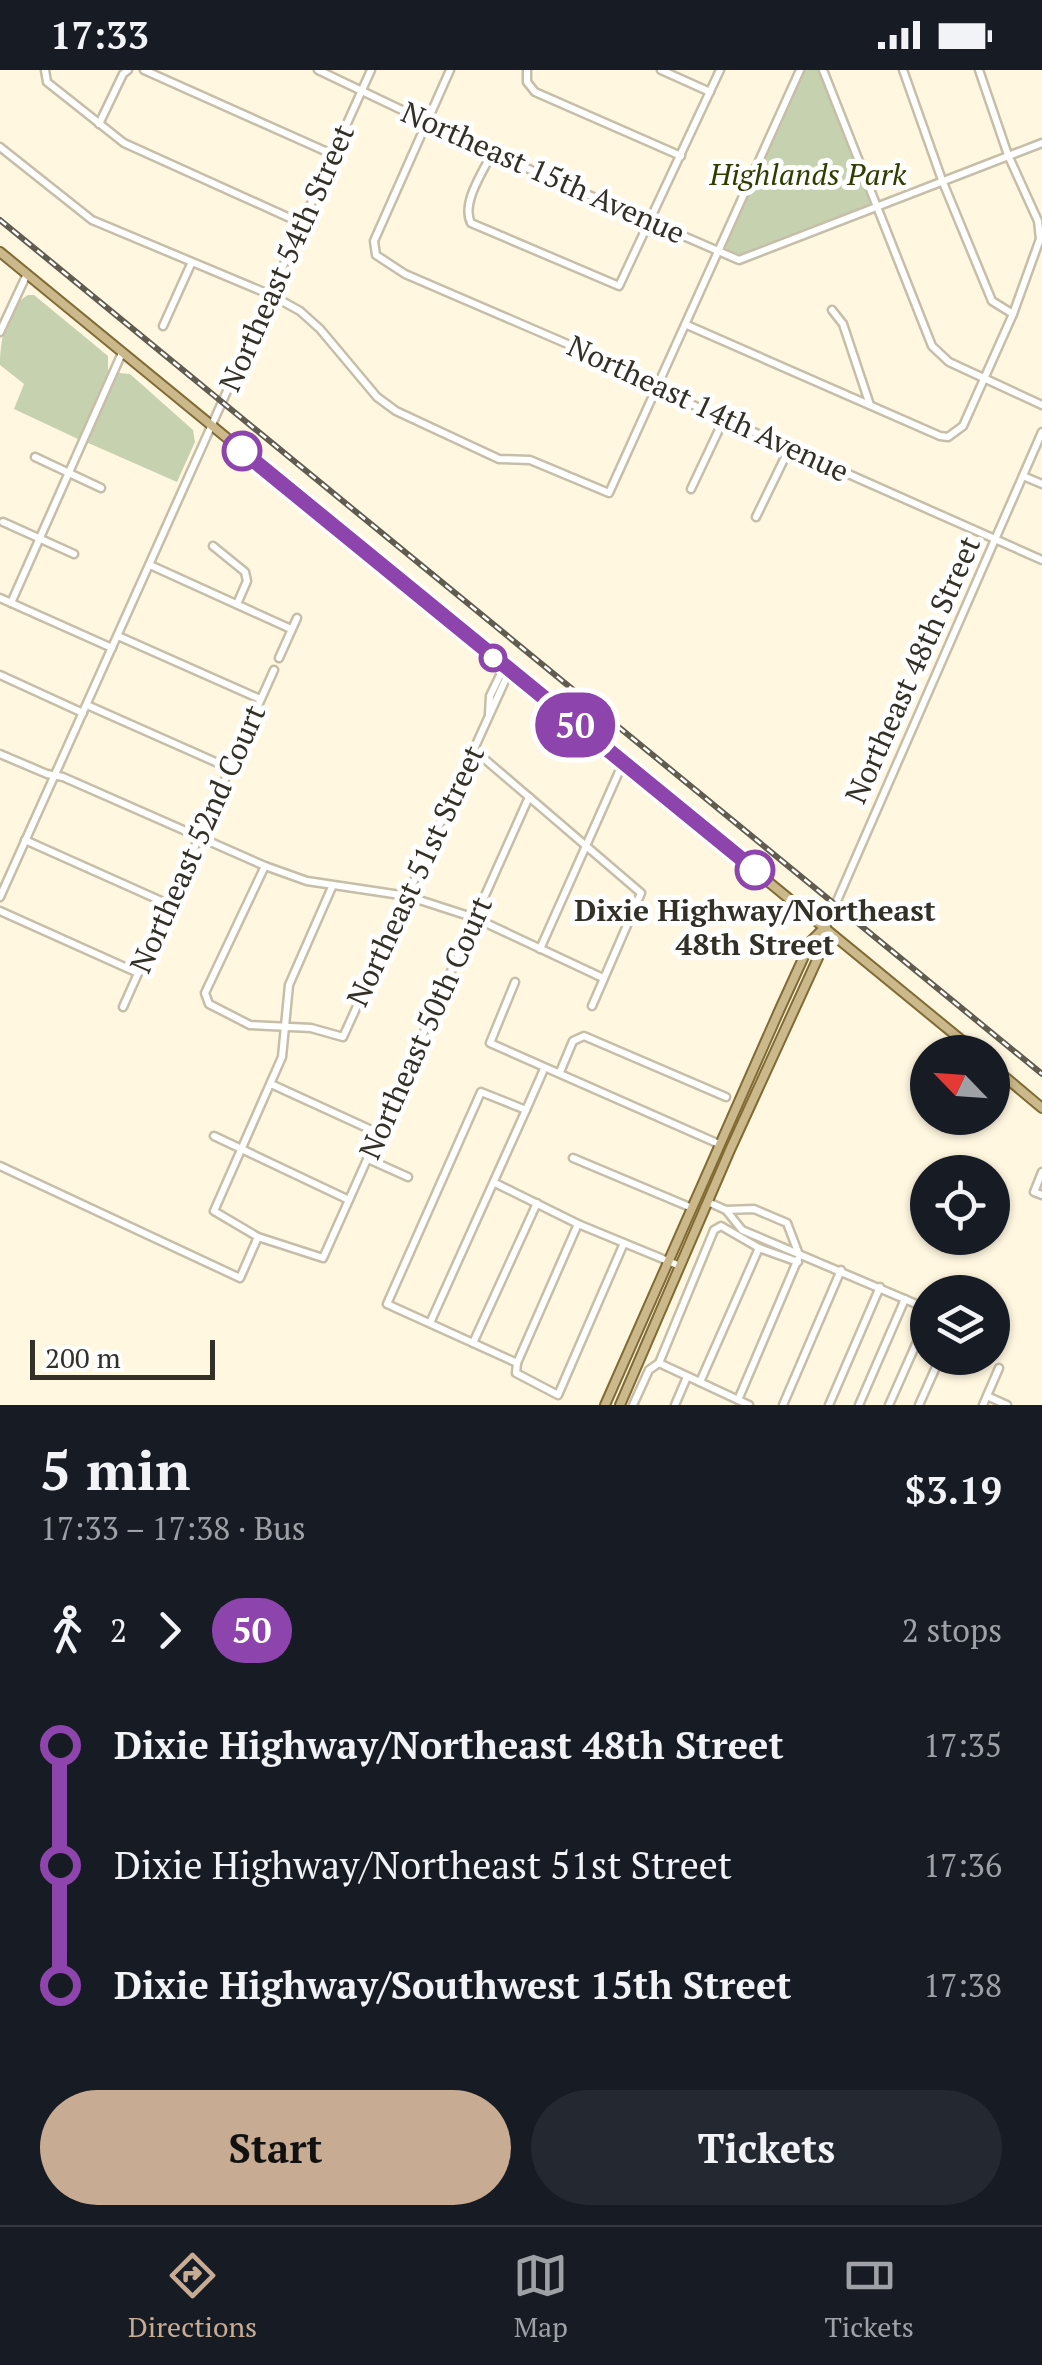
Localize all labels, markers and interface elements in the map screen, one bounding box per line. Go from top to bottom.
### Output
text: 17:33 [50,10,149,60]
street label: Northeast 15th Avenue [395,92,691,253]
street label: Northeast 54th Street [209,118,363,398]
park label: Highlands Park [709,154,907,194]
street label: Northeast 14th Avenue [561,325,856,491]
unlabelled marker [223,432,261,470]
street label: Northeast 48th Street [835,530,989,810]
unlabelled marker [480,645,506,671]
line badge: 50 [530,692,620,758]
street label: Northeast 52nd Court [120,698,274,979]
text: 50 [555,702,595,748]
street label: Northeast 51st Street [337,738,493,1013]
marker: Dixie Highway/Northeast 48th Street [736,851,774,889]
street label: Northeast 50th Court [349,890,501,1165]
place label: Dixie Highway/Northeast 48th Street [574,890,936,964]
north arrow [910,1035,1010,1135]
map controls [910,1035,1010,1375]
button: locate [910,1155,1010,1255]
button: layers [910,1275,1010,1375]
scale bar [30,1335,215,1380]
text: 200 m [45,1339,121,1376]
text: 5 min [40,1433,190,1506]
text: $3.19 [905,1465,1002,1515]
text: 17:33 – 17:38 · Bus [40,1507,306,1549]
icon: walk [40,1603,95,1658]
icon: forward [142,1603,197,1658]
text: 50 [232,1607,272,1653]
text: 2 [110,1609,127,1651]
text: 2 stops [902,1609,1002,1651]
text: Dixie Highway/Northeast 48th Street [114,1720,784,1770]
text: 17:35 [923,1724,1002,1766]
text: Dixie Highway/Northeast 51st Street [114,1840,732,1890]
text: 17:36 [923,1844,1002,1886]
text: Dixie Highway/Southwest 15th Street [114,1960,791,2010]
text: 17:38 [923,1964,1002,2006]
button: Start [40,2090,511,2205]
button: Tickets [531,2090,1002,2205]
tab: Directions [128,2248,257,2345]
tab: Map [513,2248,568,2345]
tab: Tickets [824,2248,914,2345]

